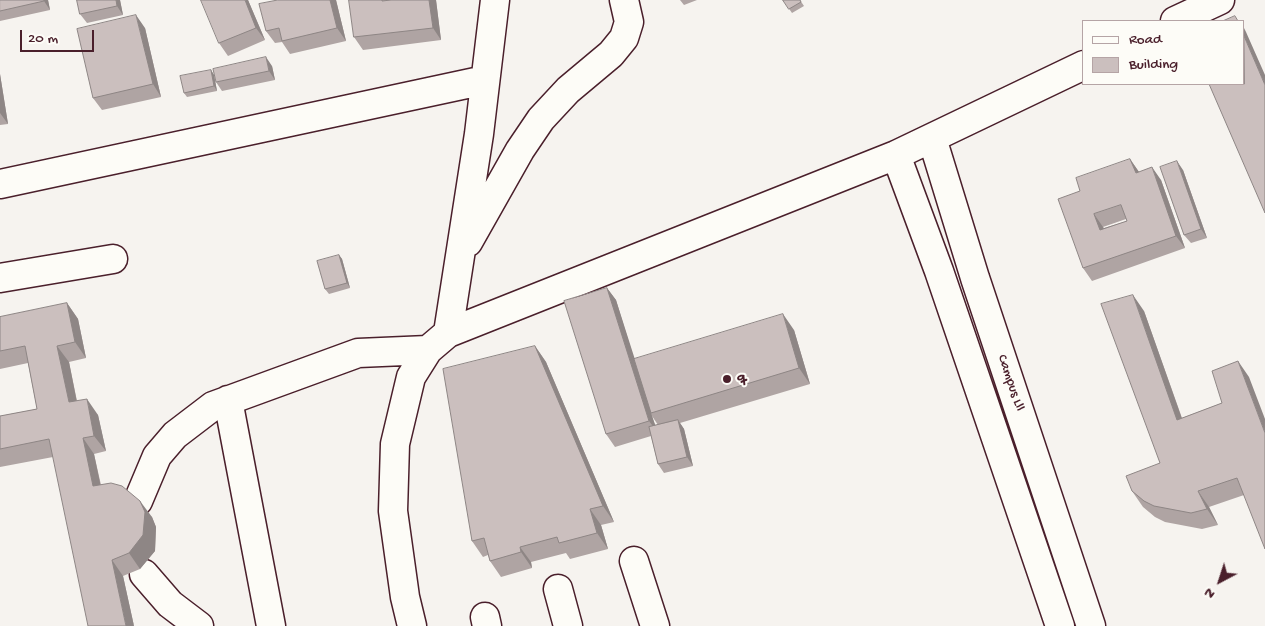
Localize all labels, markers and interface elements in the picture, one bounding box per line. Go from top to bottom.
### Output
scale bar [22,20,96,52]
legend [1082,20,1245,85]
text: 20 m [28,30,58,48]
text: Road [1129,31,1162,49]
text: Building [1129,56,1178,74]
street label: Campus Lll [993,353,1027,413]
place label: q [737,371,745,387]
marker: q [721,373,733,385]
north arrow [1195,556,1245,606]
text: N [1201,583,1219,602]

